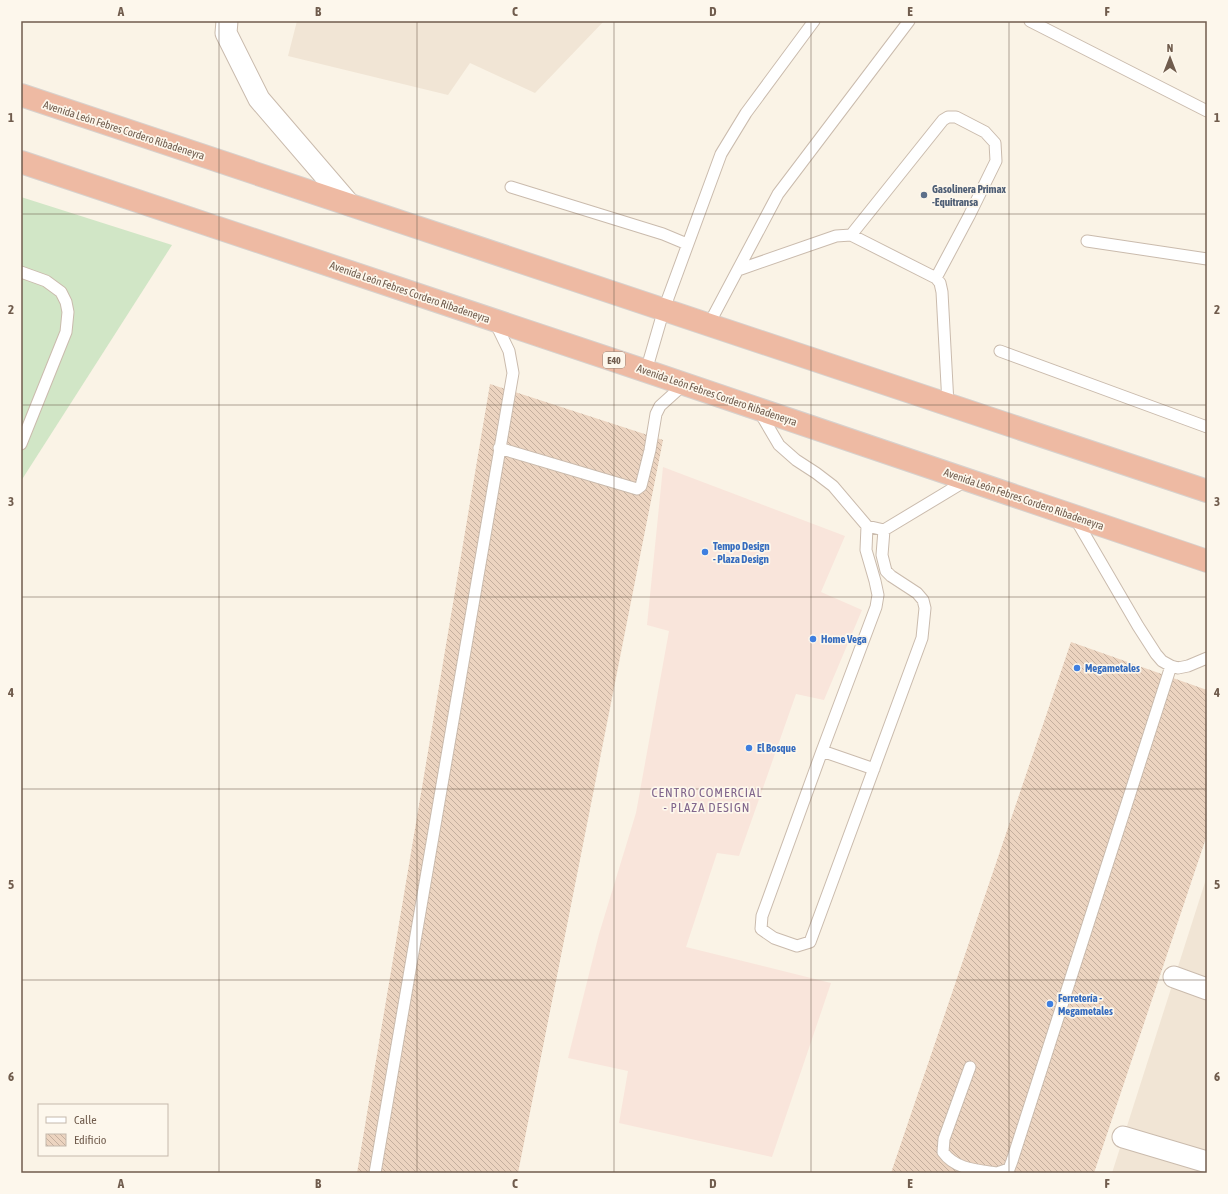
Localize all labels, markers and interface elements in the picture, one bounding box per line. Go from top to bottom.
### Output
text: A [117,4,125,19]
text: B [315,4,322,19]
text: C [512,4,518,19]
text: D [709,4,717,19]
text: E [907,4,913,19]
text: F [1104,4,1110,19]
north arrow [1150,38,1190,78]
text: N [1167,42,1173,54]
street label: Avenida León Febres Cordero Ribadeneyra [42,98,206,162]
text: 1 [8,110,14,125]
text: 1 [1214,110,1220,125]
place label: Gasolinera Primax -Equitransa [932,183,1007,208]
marker: Gasolinera Primax -Equitransa [919,190,929,200]
street label: Avenida León Febres Cordero Ribadeneyra [328,259,492,325]
text: 2 [8,302,14,317]
text: 2 [1214,302,1220,317]
road number: E40 [603,352,625,368]
street label: Avenida León Febres Cordero Ribadeneyra [635,362,799,428]
street label: Avenida León Febres Cordero Ribadeneyra [942,466,1106,532]
text: 3 [8,494,14,509]
text: 3 [1214,494,1220,509]
place label: Tempo Design - Plaza Design [713,540,770,565]
marker: Tempo Design - Plaza Design [700,547,710,557]
place label: Home Vega [821,633,867,645]
marker: Home Vega [808,634,818,644]
place label: Megametales [1085,662,1140,674]
marker: Megametales [1072,663,1082,673]
text: 4 [7,685,14,700]
text: 4 [1213,685,1220,700]
place label: El Bosque [757,742,796,754]
marker: El Bosque [744,743,754,753]
district label: CENTRO COMERCIAL - PLAZA DESIGN [652,785,762,815]
text: 5 [8,877,14,892]
text: 5 [1214,877,1220,892]
place label: Ferretería - Megametales [1058,992,1113,1017]
marker: Ferretería - Megametales [1045,999,1055,1009]
text: 6 [8,1069,14,1084]
text: 6 [1214,1069,1220,1084]
legend [38,1104,168,1156]
text: Calle [74,1113,97,1127]
text: Edificio [74,1133,107,1147]
text: A [117,1176,125,1191]
text: B [315,1176,322,1191]
text: C [512,1176,518,1191]
text: D [709,1176,717,1191]
text: E [907,1176,913,1191]
text: F [1104,1176,1110,1191]

